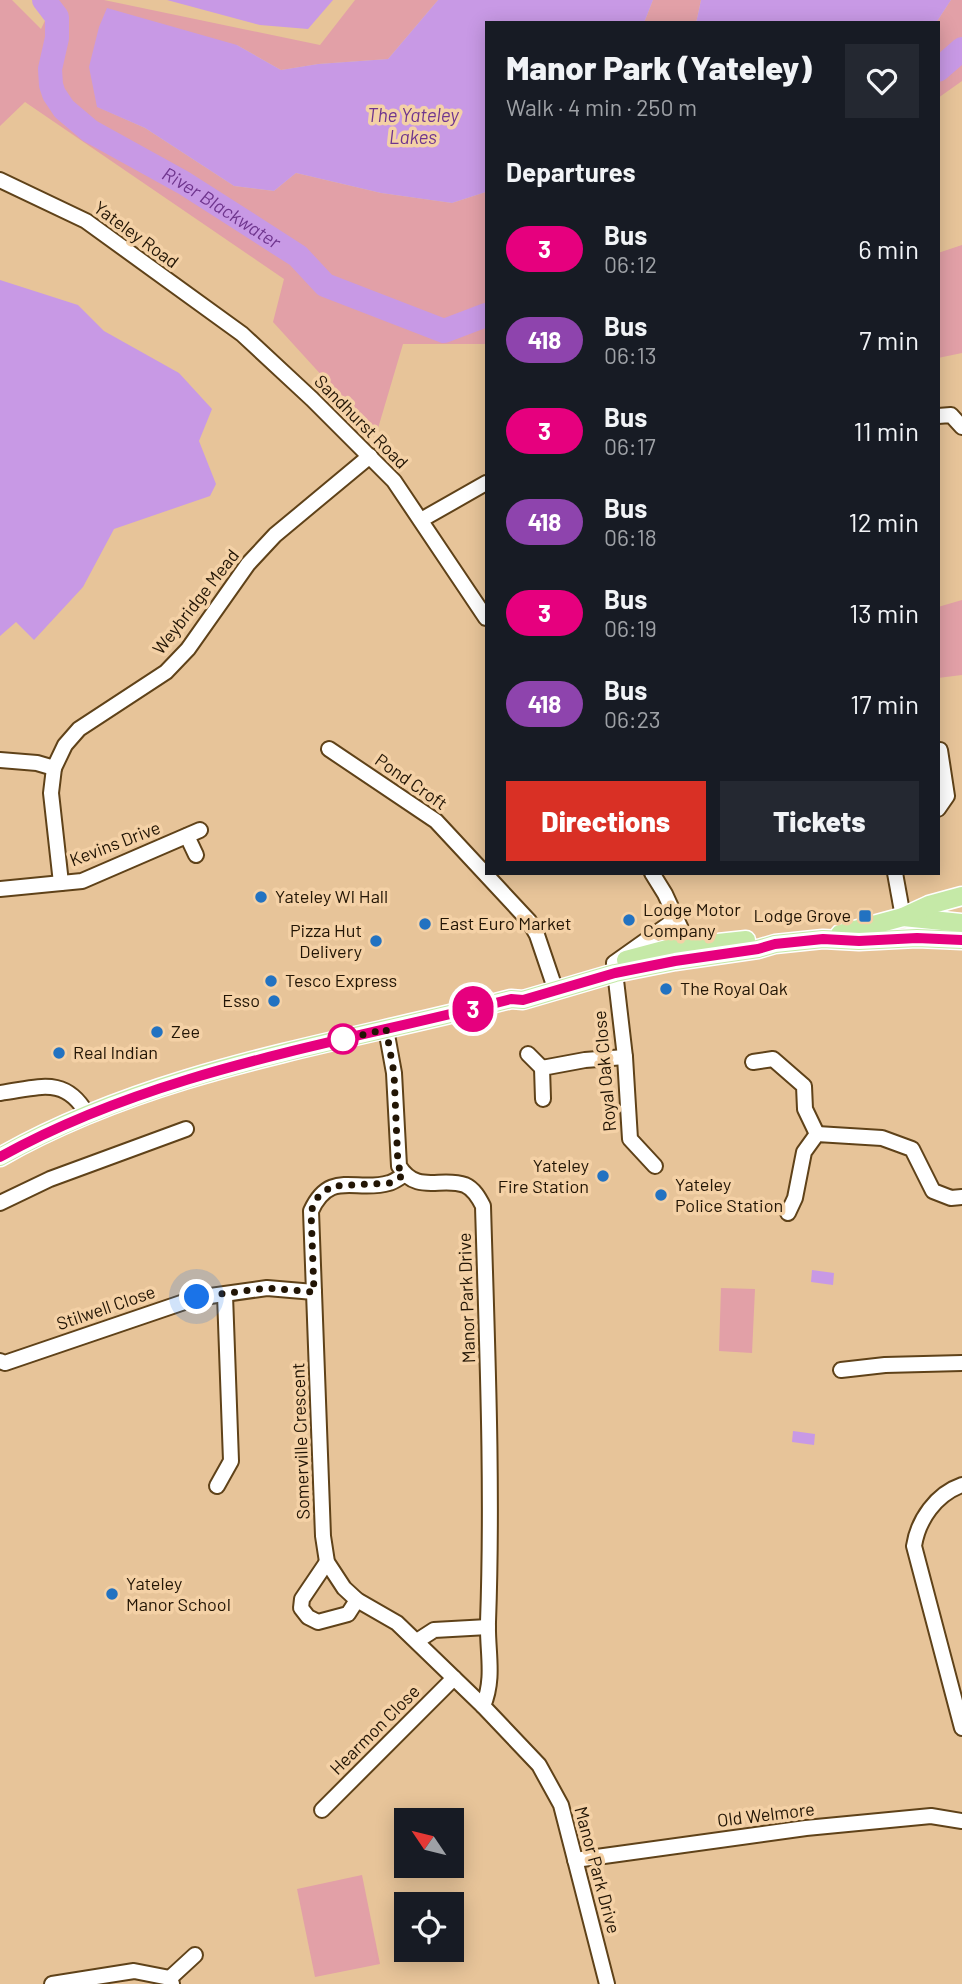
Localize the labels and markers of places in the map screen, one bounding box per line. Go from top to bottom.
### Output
place label: Yateley WI Hall [275,885,388,907]
marker: Yateley WI Hall [253,889,269,905]
place label: Lodge Motor Company [643,898,741,941]
place label: Lodge Grove [754,904,851,926]
marker: Lodge Grove [857,908,873,924]
place label: East Euro Market [439,912,572,934]
marker: Lodge Motor Company [621,912,637,928]
marker: East Euro Market [417,916,433,932]
place label: Pizza Hut Delivery [290,919,362,962]
marker: Pizza Hut Delivery [368,933,384,949]
place label: Tesco Express [285,969,397,991]
marker: Tesco Express [263,973,279,989]
place label: The Royal Oak [680,977,788,999]
marker: The Royal Oak [658,981,674,997]
place label: Esso [222,989,260,1011]
marker: Esso [266,993,282,1009]
place label: Zee [171,1020,200,1042]
marker: Zee [149,1024,165,1040]
unlabelled marker [328,1024,358,1054]
place label: Real Indian [73,1041,158,1063]
marker: Real Indian [51,1045,67,1061]
place label: Yateley Fire Station [498,1154,589,1197]
marker: Yateley Fire Station [595,1168,611,1184]
place label: Yateley Police Station [675,1173,783,1216]
marker: Yateley Police Station [653,1187,669,1203]
place label: Yateley Manor School [126,1572,231,1615]
marker: Yateley Manor School [104,1586,120,1602]

